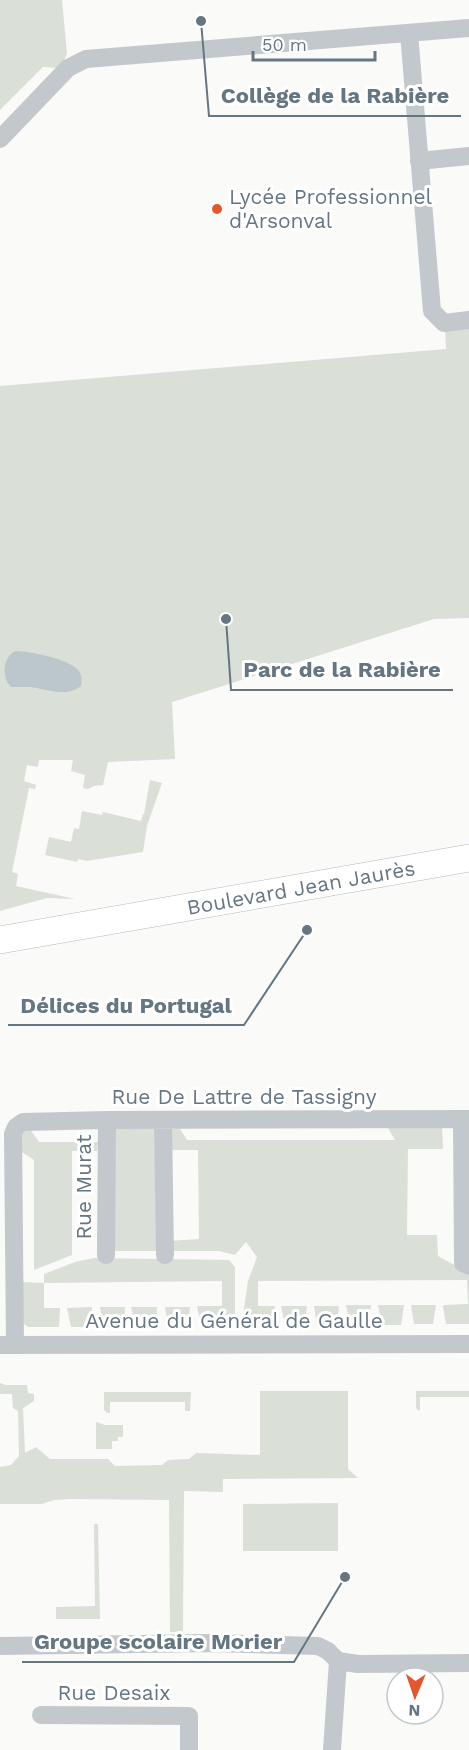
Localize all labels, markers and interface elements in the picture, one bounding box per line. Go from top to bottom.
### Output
scale bar [253,24,374,62]
text: 50 m [262,34,307,55]
callout: Collège de la Rabière [209,76,461,116]
text: Collège de la Rabière [221,83,449,108]
place label: Lycée Professionnel d'Arsonval [229,184,433,233]
marker: Lycée Professionnel d'Arsonval [210,202,224,216]
callout: Parc de la Rabière [231,650,453,690]
text: Parc de la Rabière [243,657,441,682]
street label: Boulevard Jean Jaurès [185,855,417,920]
callout: Délices du Portugal [8,985,244,1025]
text: Délices du Portugal [20,993,232,1018]
street label: Rue De Lattre de Tassigny [112,1084,377,1109]
street label: Rue Murat [71,1134,96,1240]
street label: Avenue du Général de Gaulle [85,1308,383,1333]
callout: Groupe scolaire Morier [22,1622,294,1662]
text: Groupe scolaire Morier [34,1629,283,1654]
north arrow [385,1666,445,1726]
street label: Rue Desaix [58,1680,170,1705]
text: N [408,1701,421,1720]

